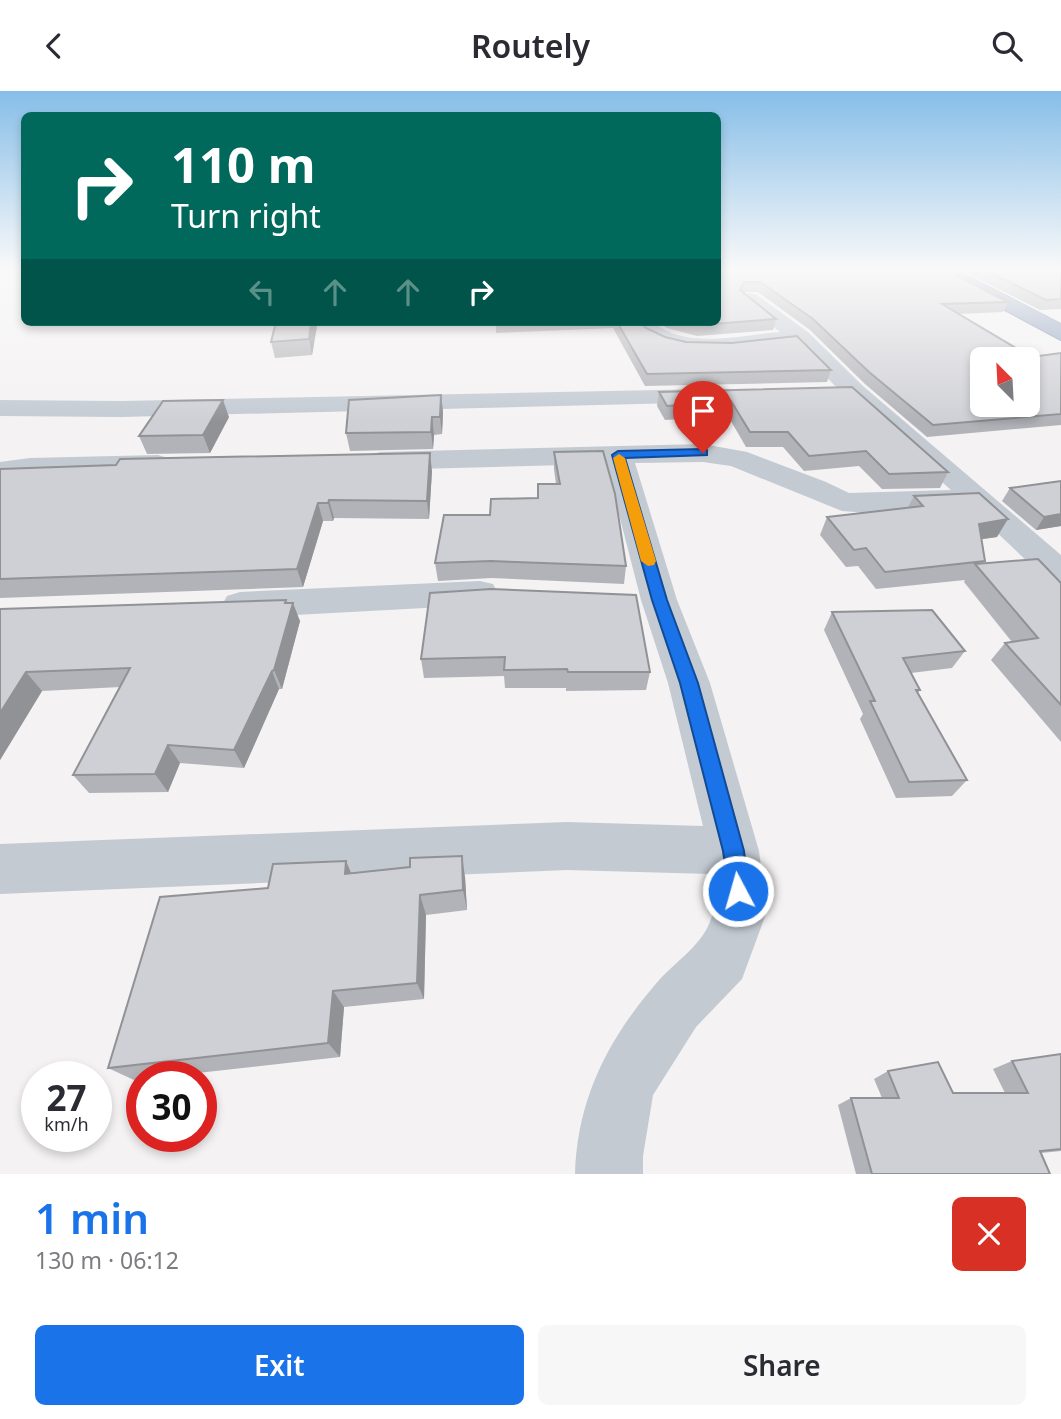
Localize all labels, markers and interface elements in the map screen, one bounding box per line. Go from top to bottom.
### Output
text: Routely [471,24,590,67]
icon: back [35,27,73,65]
icon: search [988,27,1026,65]
text: 110 m [171,131,316,197]
icon: right [56,140,147,231]
text: Turn right [171,194,321,237]
icon: left [243,273,281,311]
icon: ahead [316,273,354,311]
icon: ahead [389,273,427,311]
icon: right [462,273,500,311]
north arrow [970,347,1040,417]
map controls [970,347,1040,417]
pin [673,381,733,453]
icon: arrive [684,392,722,430]
position arrow [701,854,775,928]
speed limit sign: 30 [126,1061,217,1152]
text: 27 [46,1074,87,1121]
text: km/h [44,1112,89,1136]
text: 1 min [35,1189,149,1246]
button: close [952,1197,1026,1271]
text: 130 m · 06:12 [35,1244,179,1276]
button: Exit [35,1325,524,1405]
button: Share [538,1325,1026,1405]

